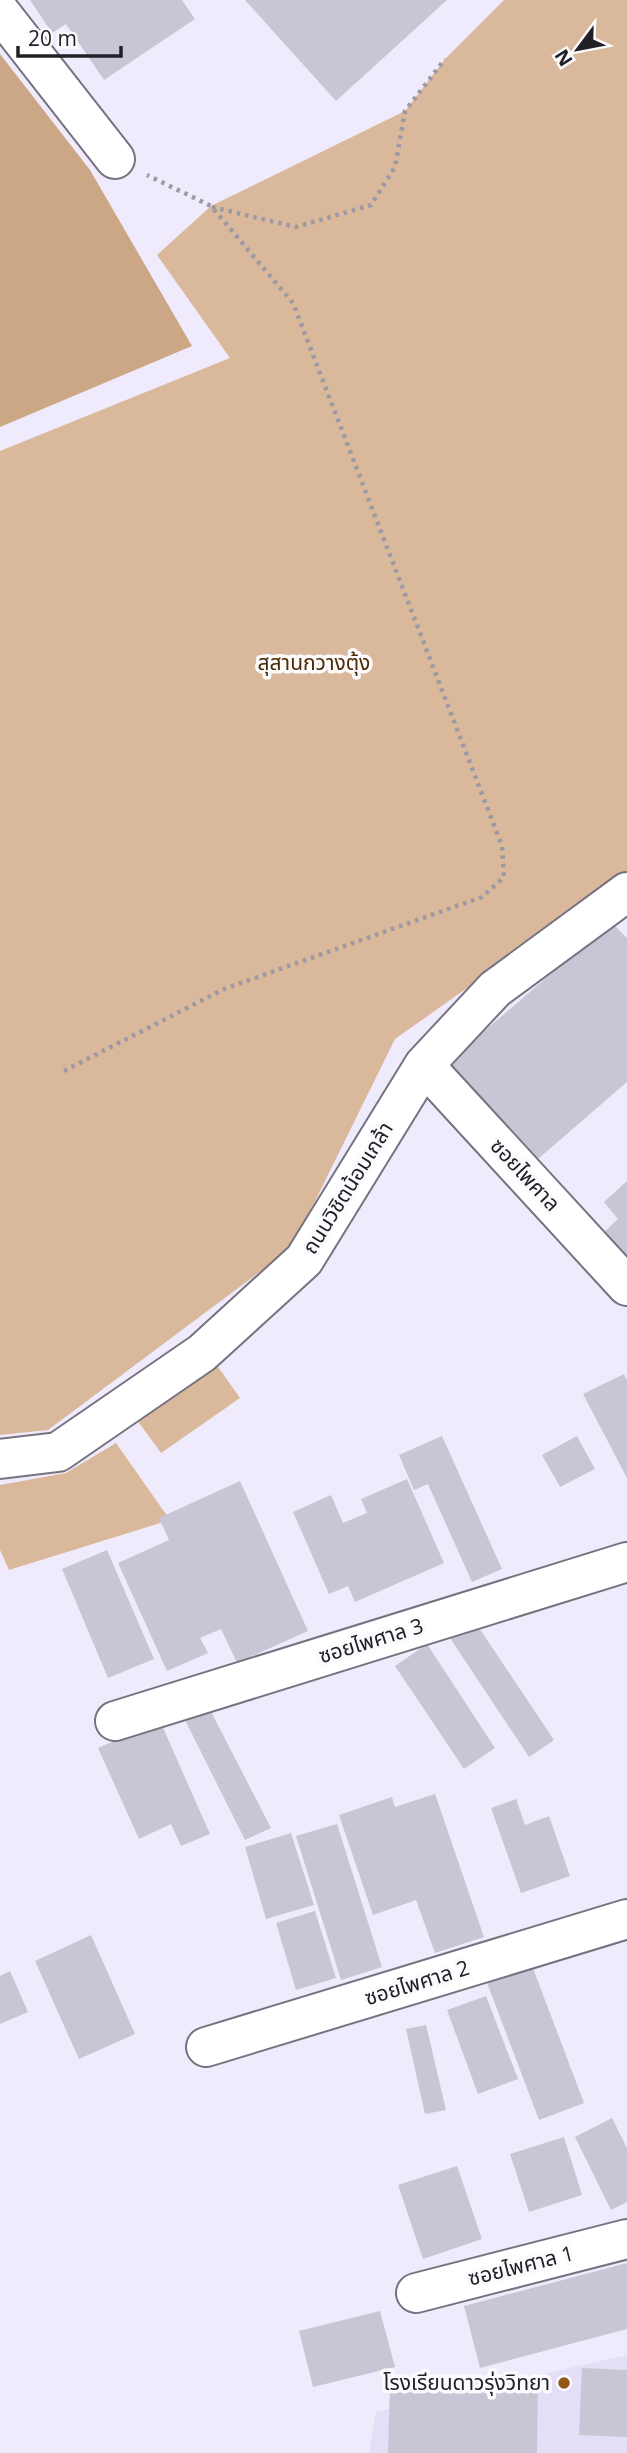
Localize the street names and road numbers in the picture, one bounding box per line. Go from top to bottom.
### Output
street label: ถนนวิชิตน้อมเกล้า [295,1116,399,1259]
street label: ซอยไพศาล [485,1132,567,1217]
street label: ซอยไพศาล 3 [315,1611,426,1669]
street label: ซอยไพศาล 2 [361,1953,472,2011]
street label: ซอยไพศาล 1 [465,2238,577,2292]

